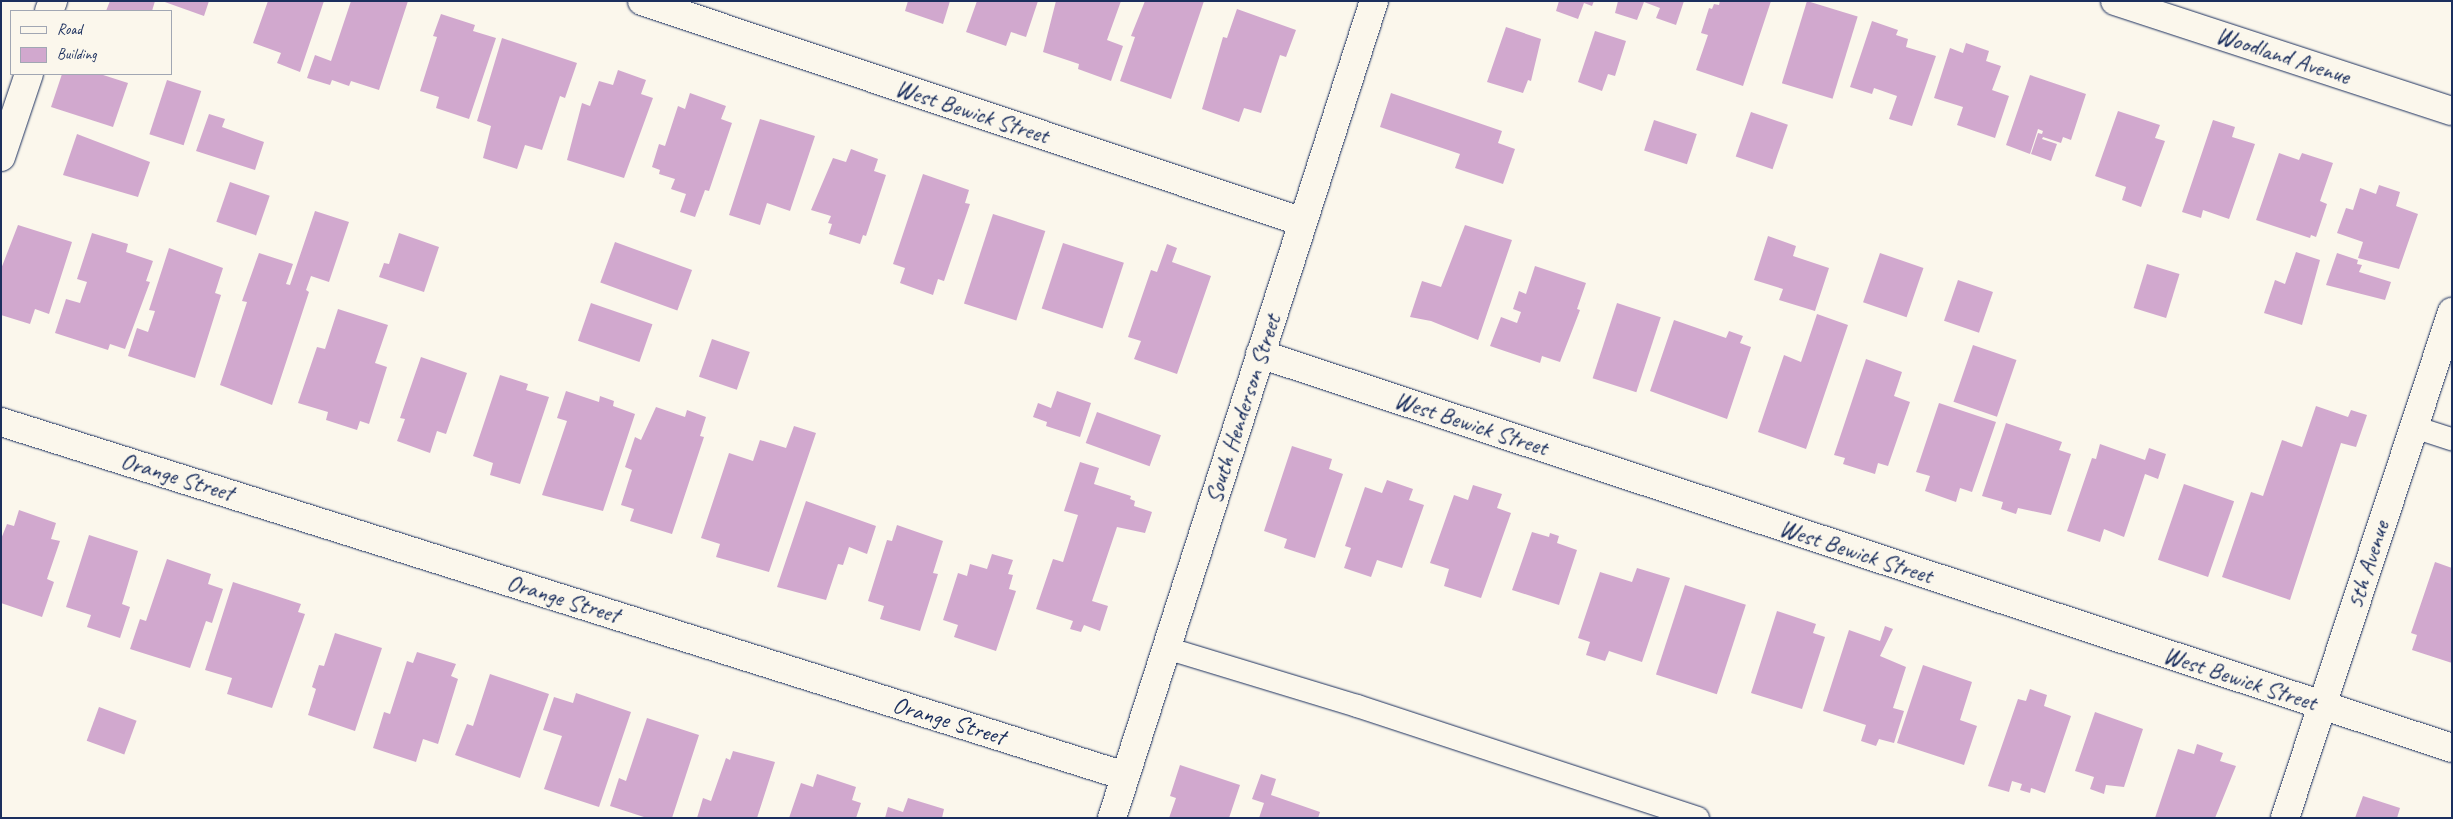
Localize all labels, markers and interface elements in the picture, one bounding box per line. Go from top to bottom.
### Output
legend [10,10,172,75]
text: Road [57,20,82,39]
street label: Woodland Avenue [2213,21,2353,91]
text: Building [57,45,96,64]
street label: West Bewick Street [892,74,1052,150]
street label: South Henderson Street [1199,311,1287,507]
street label: West Bewick Street [1391,386,1551,462]
street label: Orange Street [117,446,237,508]
street label: West Bewick Street [1776,514,1936,590]
street label: 5th Avenue [2340,517,2396,613]
street label: Orange Street [503,568,623,630]
street label: West Bewick Street [2160,641,2320,717]
street label: Orange Street [889,690,1009,752]

